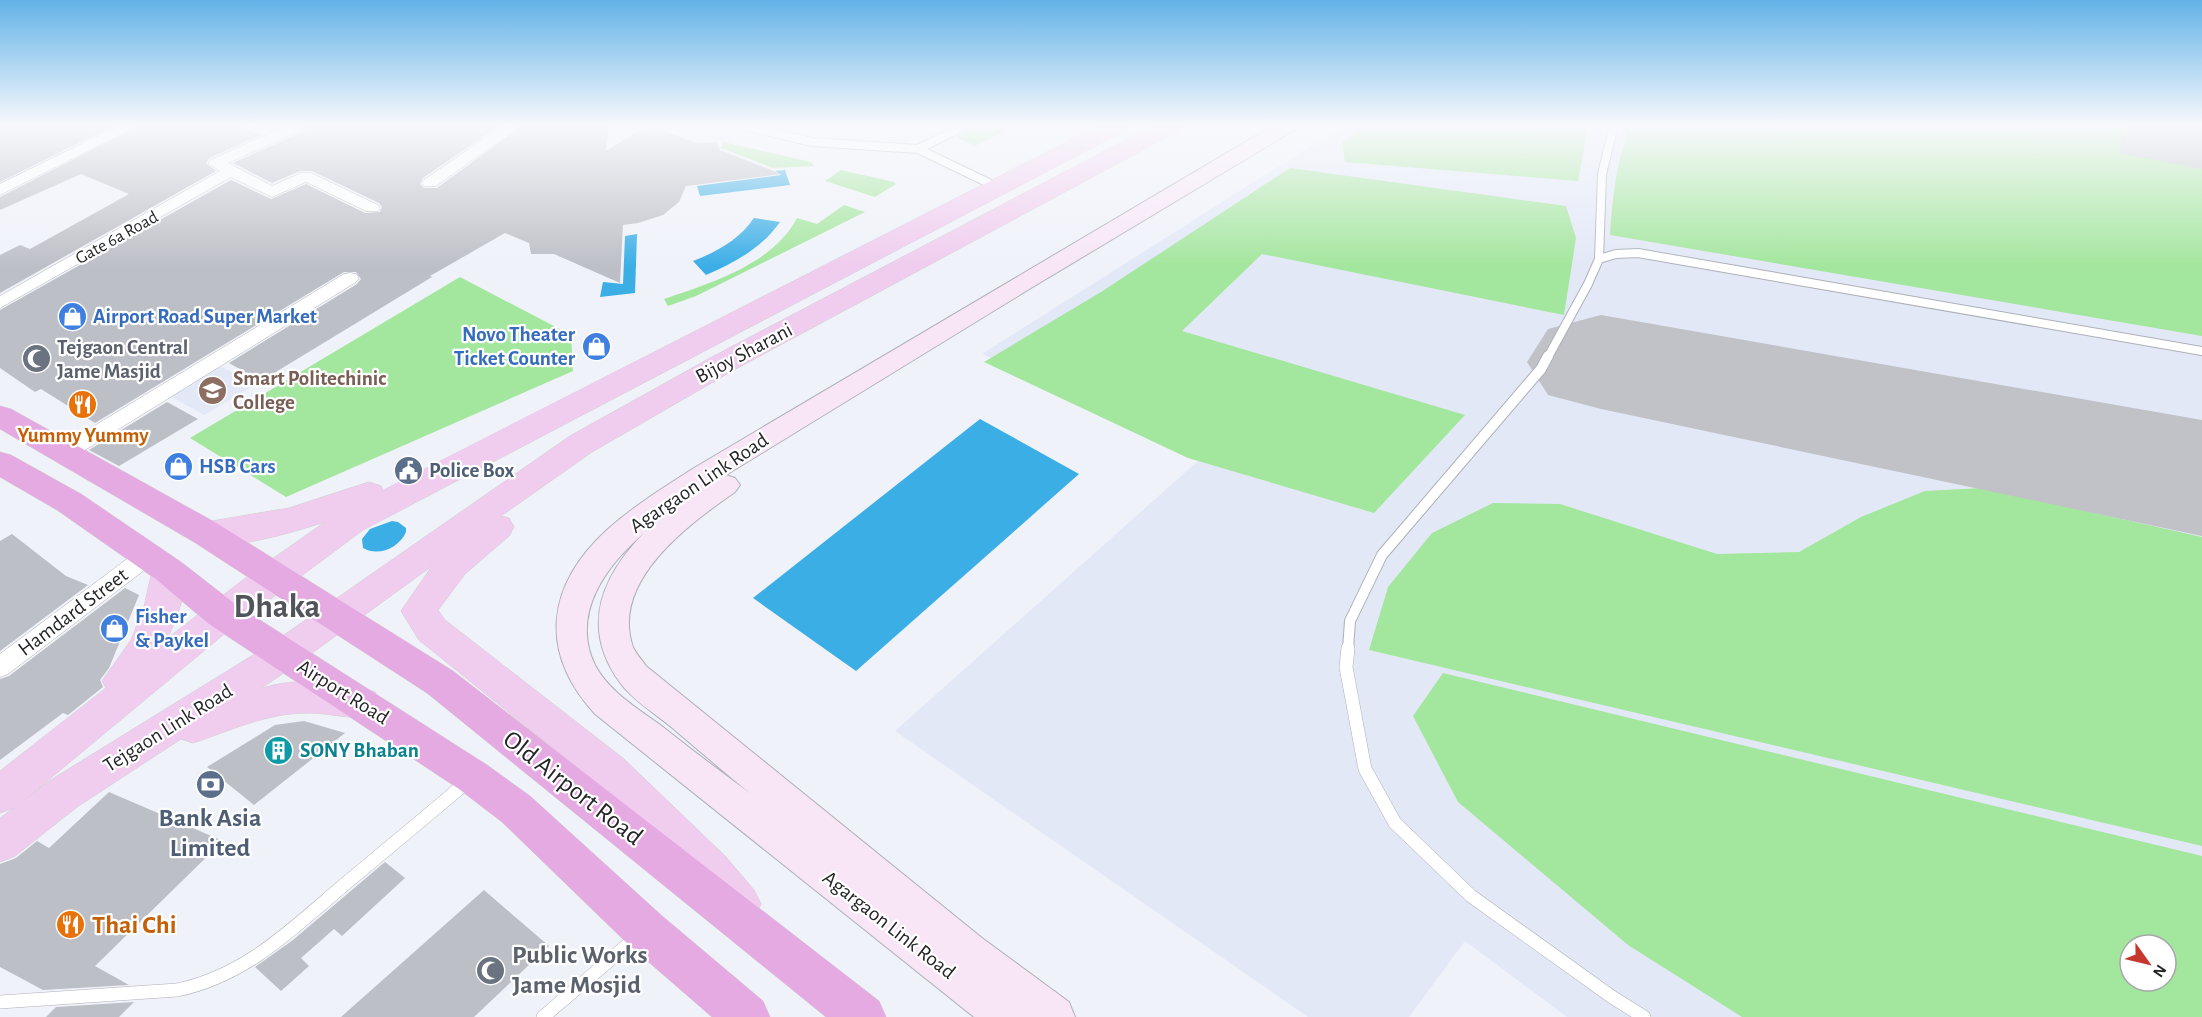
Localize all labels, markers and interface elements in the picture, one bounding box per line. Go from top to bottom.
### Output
street label: Gate 6a Road [73,208,161,268]
shop icon: Airport Road Super Market [56,300,88,332]
place label: Airport Road Super Market [93,306,317,327]
street label: Bijoy Sharani [692,319,796,387]
place label: Novo Theater Ticket Counter [454,324,576,369]
shop icon: Novo Theater Ticket Counter [580,330,612,362]
place label: Tejgaon Central Jame Masjid [57,337,188,382]
mosque icon: Tejgaon Central Jame Masjid [20,343,52,375]
place label: Smart Politechinic College [233,368,386,413]
school or university icon: Smart Politechinic College [196,374,228,406]
restaurant icon: Yummy Yummy [67,388,99,420]
place label: Yummy Yummy [17,425,149,446]
street label: Agargaon Link Road [626,429,772,537]
shop icon: HSB Cars [162,450,194,482]
public building icon: Police Box [392,454,424,486]
place label: HSB Cars [199,456,276,477]
place label: Police Box [429,460,515,481]
street label: Hamdard Street [14,564,132,660]
district label: Dhaka [234,591,321,624]
place label: Fisher & Paykel [135,606,209,651]
shop icon: Fisher & Paykel [98,612,130,644]
street label: Airport Road [294,656,393,728]
street label: Tejgaon Link Road [100,680,236,776]
street label: Old Airport Road [498,726,648,850]
building icon: SONY Bhaban [263,734,295,766]
place label: SONY Bhaban [300,740,419,761]
bank icon: Bank Asia Limited [194,768,226,800]
place label: Bank Asia Limited [159,805,261,861]
street label: Agargaon Link Road [819,867,959,983]
restaurant icon: Thai Chi [55,909,87,941]
place label: Thai Chi [92,912,176,938]
north arrow [2118,933,2178,993]
place label: Public Works Jame Mosjid [512,942,648,998]
mosque icon: Public Works Jame Mosjid [475,954,507,986]
text: N [2150,962,2169,980]

